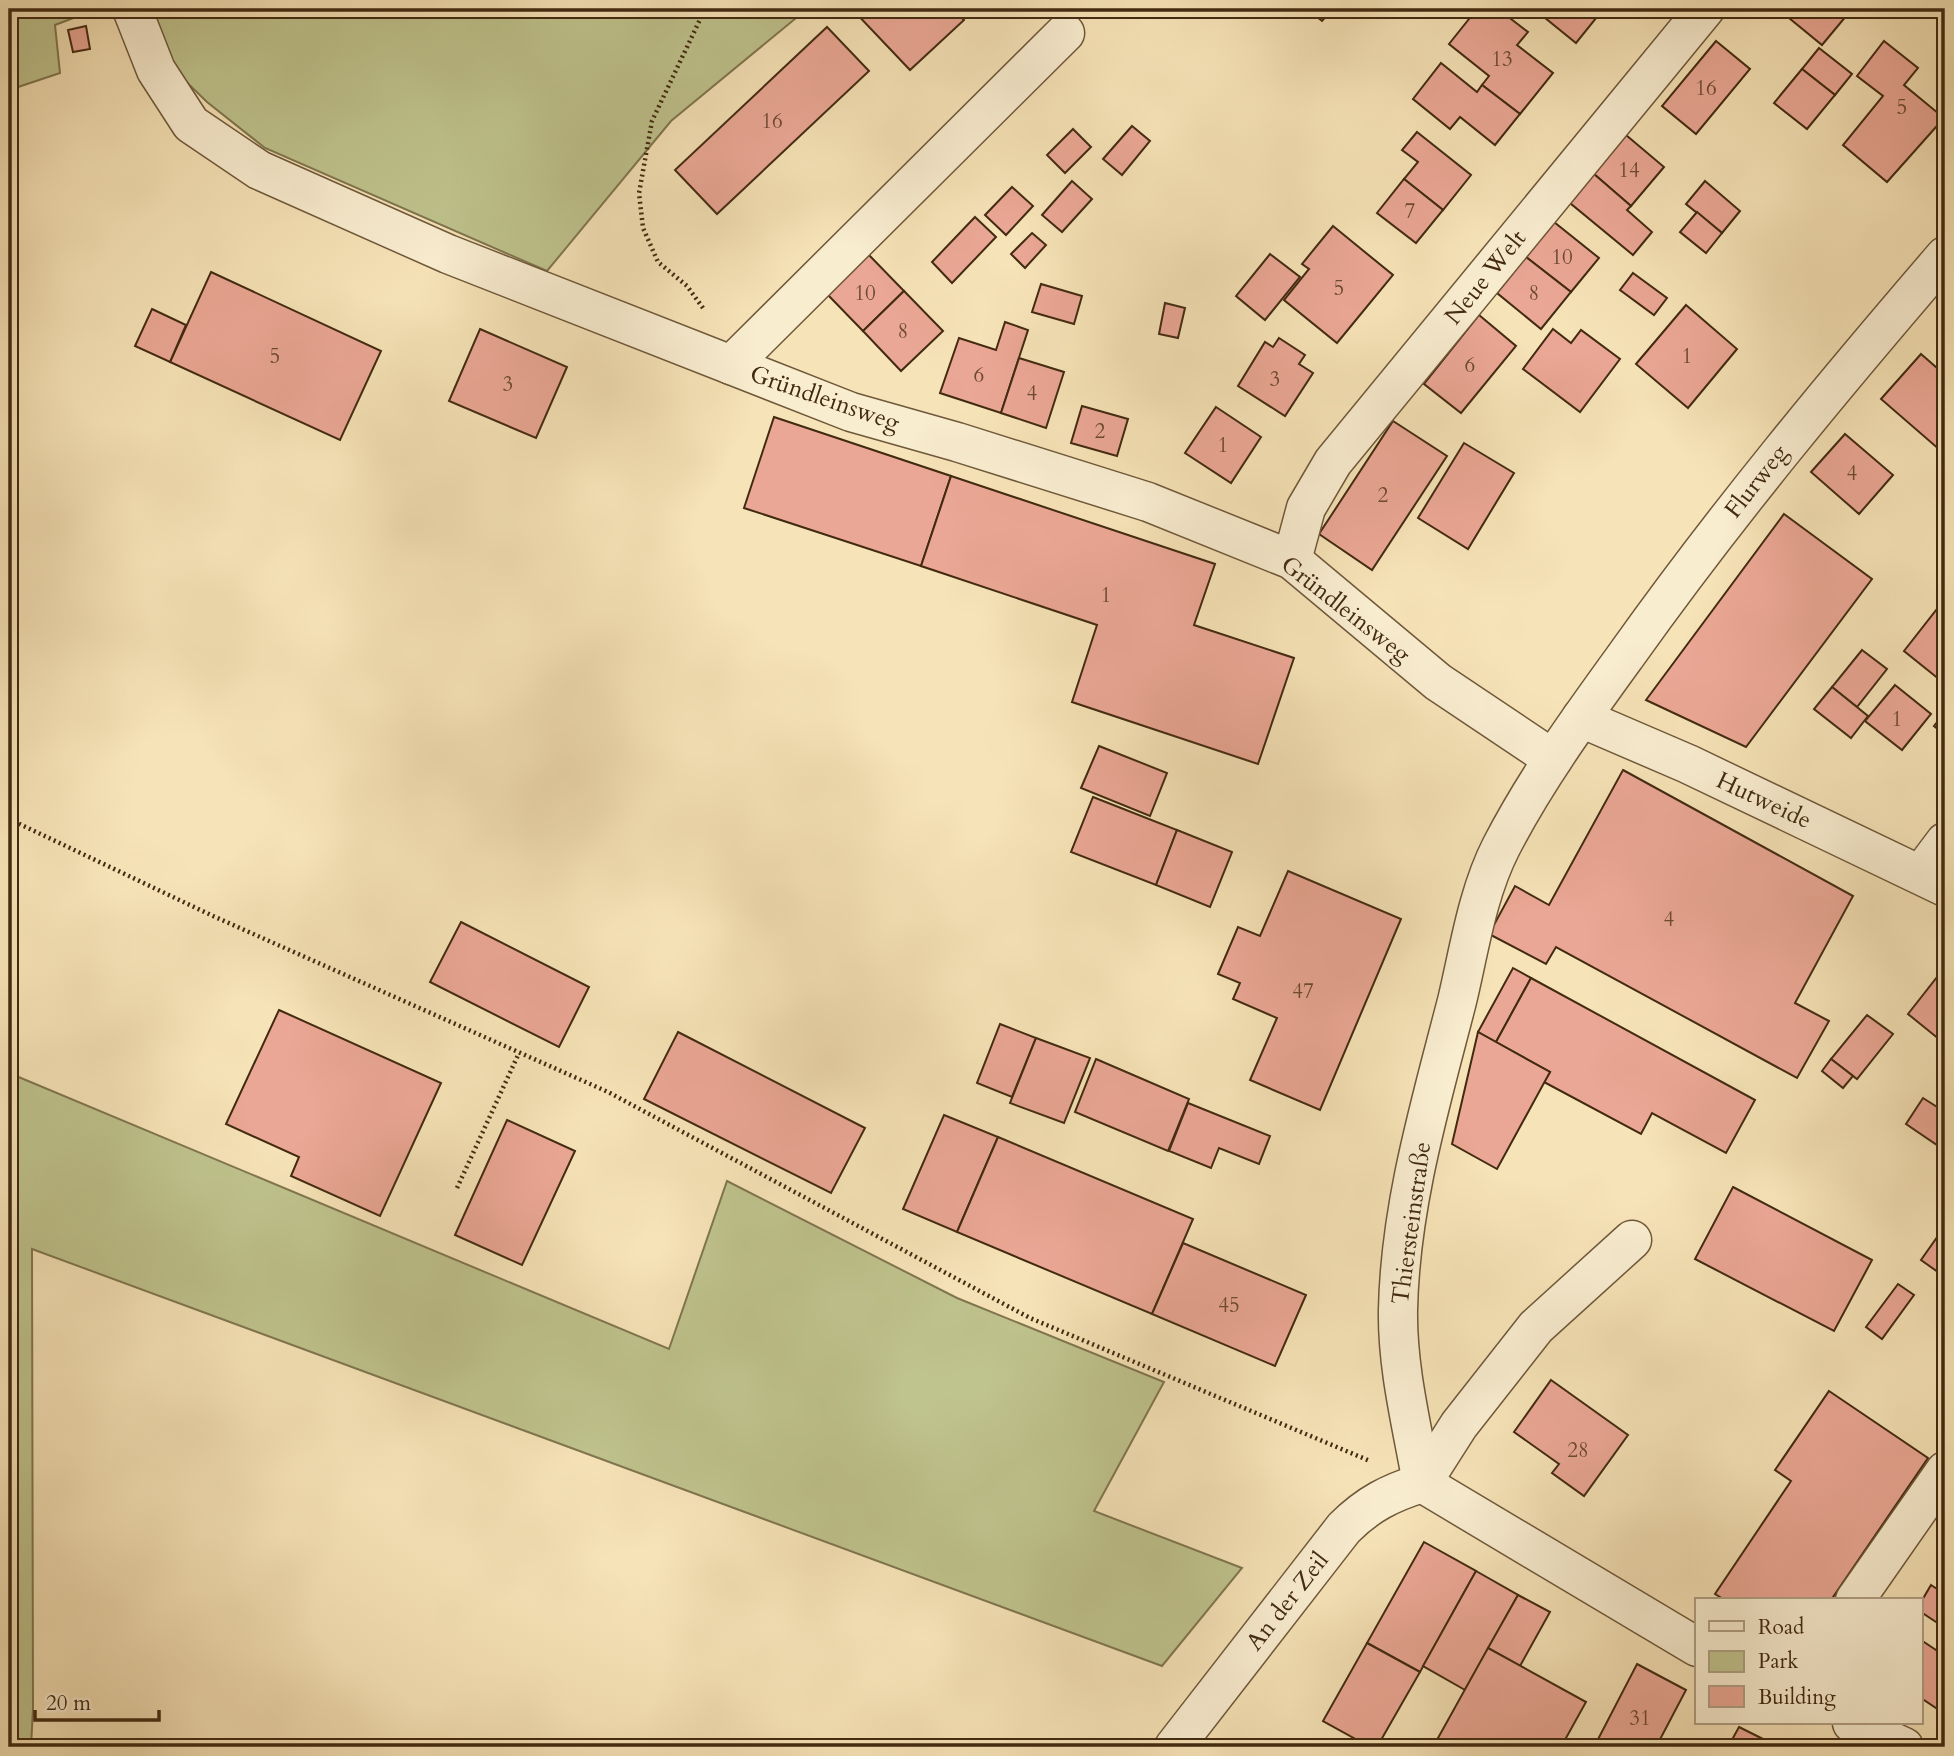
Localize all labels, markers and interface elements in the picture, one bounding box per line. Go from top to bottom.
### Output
house number: 13 [1491,45,1513,74]
house number: 16 [1695,74,1717,103]
house number: 5 [1897,93,1907,122]
house number: 16 [761,107,783,136]
house number: 14 [1618,156,1640,185]
house number: 7 [1405,197,1416,226]
street label: Neue Welt [1437,223,1534,332]
house number: 10 [1551,243,1573,272]
house number: 5 [1334,274,1344,303]
house number: 10 [854,279,876,308]
house number: 8 [1529,279,1539,308]
house number: 8 [898,317,908,346]
house number: 5 [270,342,280,371]
house number: 1 [1682,342,1692,371]
house number: 6 [1465,351,1475,380]
street label: Gründleinsweg [746,357,905,440]
house number: 6 [974,361,984,390]
house number: 3 [1270,365,1280,394]
house number: 3 [503,370,513,399]
house number: 4 [1027,379,1038,408]
house number: 2 [1095,417,1106,446]
house number: 1 [1218,431,1228,460]
street label: Flurweg [1717,437,1796,525]
house number: 4 [1847,459,1858,488]
house number: 2 [1378,481,1389,510]
street label: Gründleinsweg [1274,548,1418,671]
house number: 1 [1101,581,1111,610]
house number: 1 [1892,705,1902,734]
street label: Hutweide [1711,764,1817,837]
house number: 4 [1664,905,1675,934]
house number: 47 [1292,977,1314,1006]
street label: Thiersteinstraße [1384,1140,1439,1307]
house number: 45 [1218,1291,1240,1320]
house number: 28 [1567,1436,1589,1465]
street label: An der Zeil [1238,1545,1336,1658]
legend [1695,1598,1923,1724]
text: Road [1758,1613,1804,1642]
text: Park [1758,1647,1799,1676]
scale bar [35,1679,159,1723]
text: Building [1758,1683,1836,1712]
text: 20 m [46,1689,91,1718]
house number: 31 [1629,1704,1651,1733]

